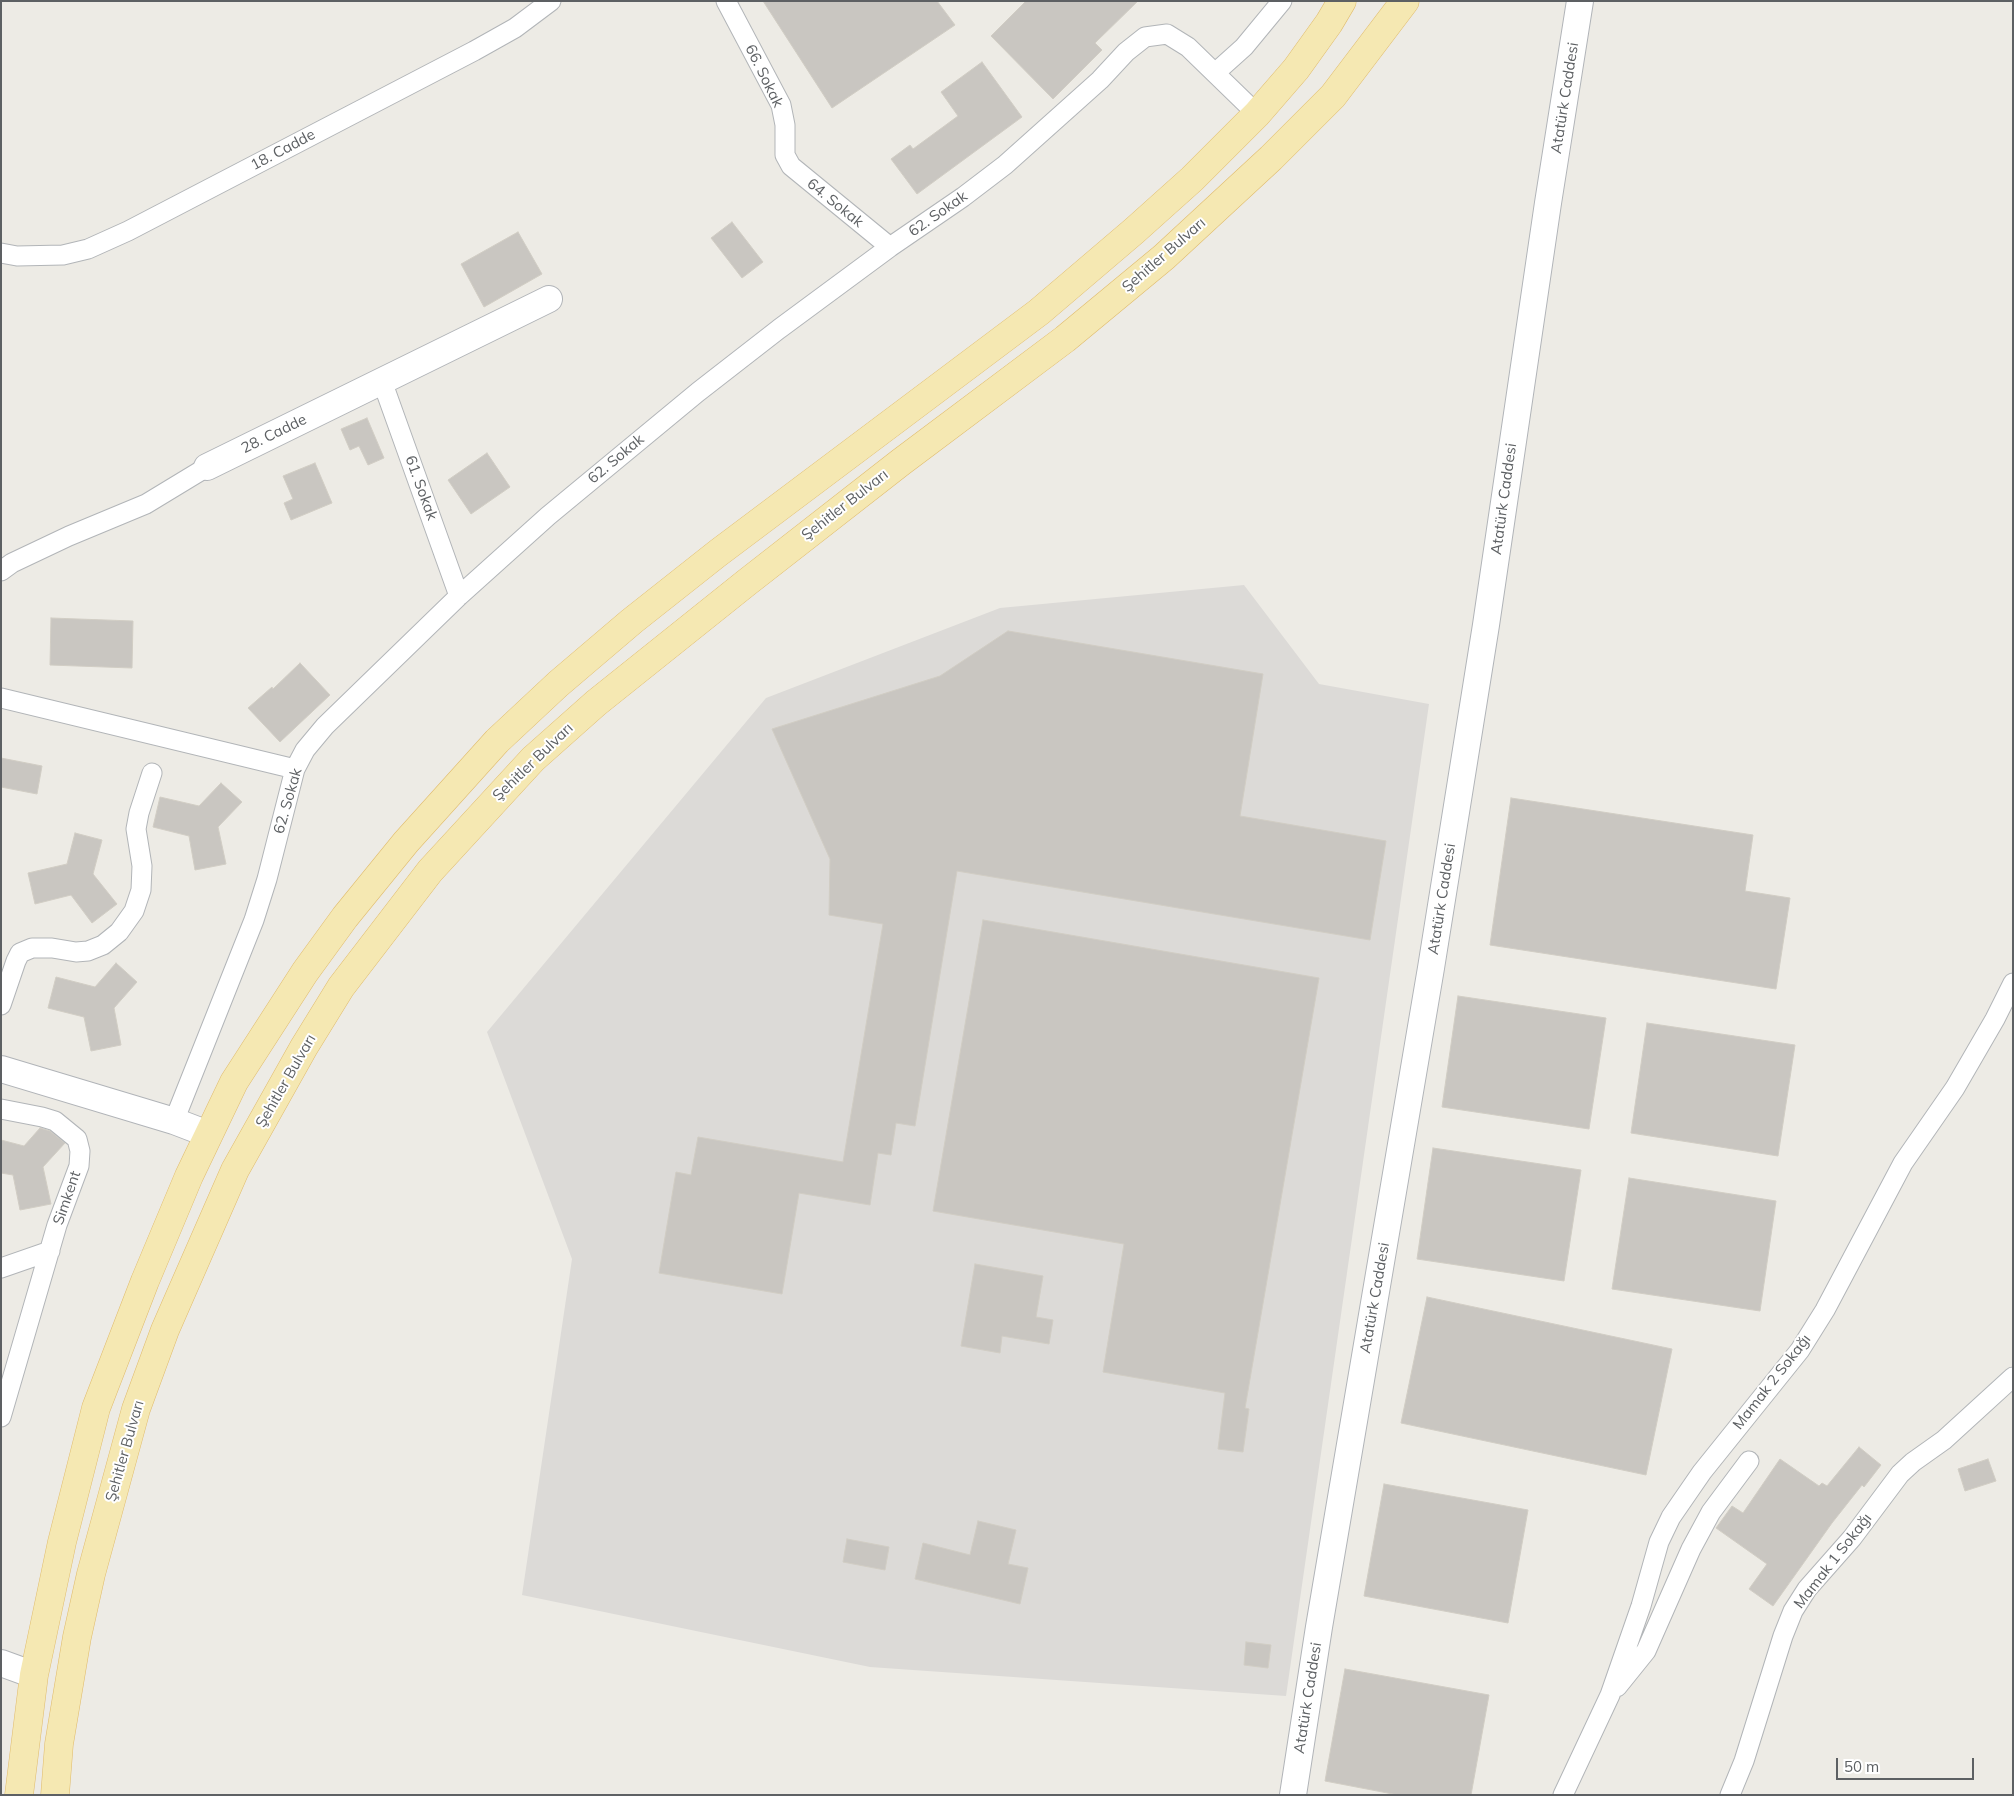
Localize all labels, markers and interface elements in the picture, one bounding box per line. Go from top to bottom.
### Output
street label: Atatürk Caddesi [1547,41,1583,155]
street label: 66. Sokak [741,42,787,110]
street label: 18. Cadde [248,126,318,174]
street label: 64. Sokak [803,175,867,231]
street label: 62. Sokak [905,187,971,241]
street label: Şehitler Bulvarı [1119,214,1209,296]
street label: 28. Cadde [238,410,310,458]
street label: 62. Sokak [584,430,648,488]
street label: Atatürk Caddesi [1487,442,1521,556]
street label: 61. Sokak [401,453,441,523]
street label: Şehitler Bulvarı [798,466,892,544]
street label: Şehitler Bulvarı [489,719,577,805]
street label: 62. Sokak [270,766,306,836]
street label: Atatürk Caddesi [1424,842,1460,956]
street label: Şehitler Bulvarı [252,1031,320,1131]
street label: Simkent [49,1169,85,1227]
street label: Atatürk Caddesi [1356,1241,1394,1355]
street label: Mamak 2 Sokağı [1729,1331,1815,1433]
street label: Şehitler Bulvarı [102,1398,148,1504]
street label: Mamak 1 Sokağı [1790,1510,1876,1612]
street label: Atatürk Caddesi [1290,1641,1326,1755]
scale bar [1839,1748,1976,1780]
text: 50 m [1844,1757,1879,1776]

